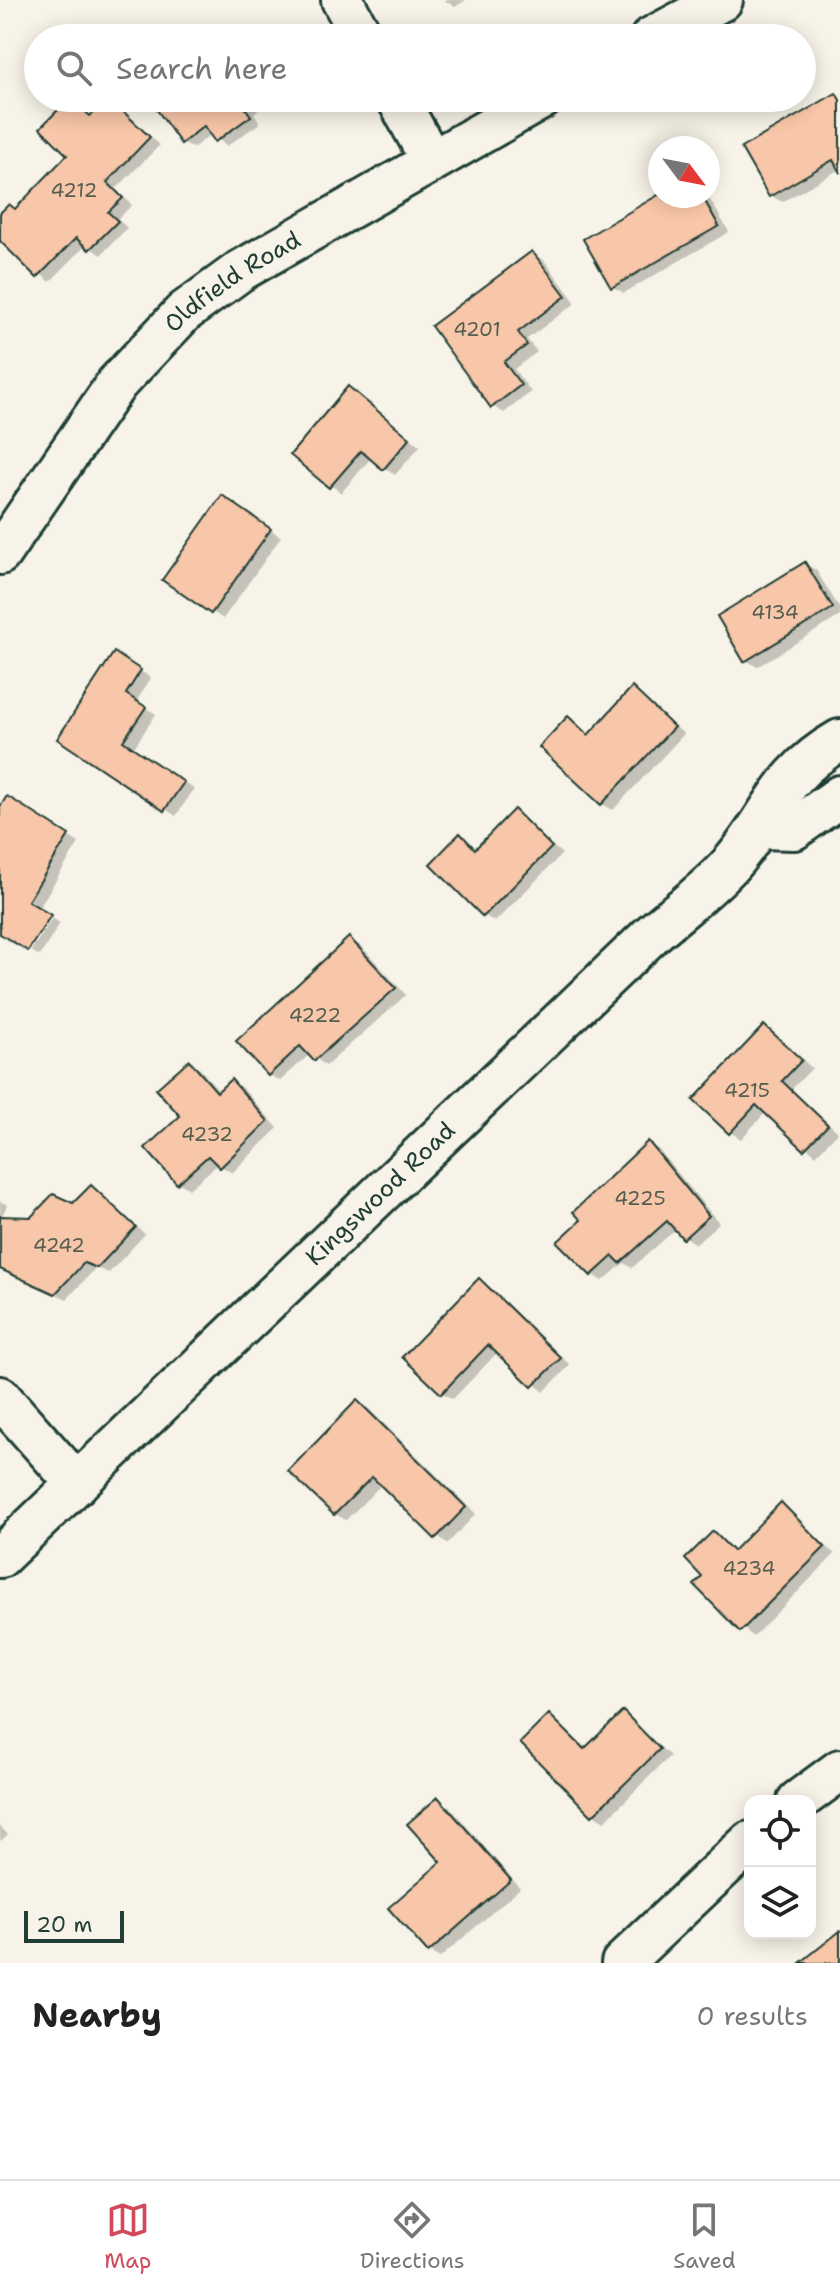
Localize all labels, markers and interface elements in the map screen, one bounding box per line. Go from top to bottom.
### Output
search box [24,24,816,112]
icon: search [52,46,96,90]
text: Search here [116,48,287,89]
north arrow [648,136,720,208]
house number: 4212 [51,177,97,203]
street label: Oldfield Road [157,224,306,339]
house number: 4201 [453,316,501,342]
house number: 4134 [751,599,799,625]
house number: 4222 [289,1002,341,1028]
house number: 4215 [724,1077,770,1103]
street label: Kingswood Road [299,1115,462,1273]
house number: 4232 [181,1121,233,1147]
house number: 4225 [614,1185,666,1211]
house number: 4242 [33,1232,85,1258]
house number: 4234 [723,1555,775,1581]
map controls [744,1795,816,1939]
button: locate [744,1795,816,1867]
button: layers [744,1867,816,1939]
scale bar [24,1907,124,1943]
text: 20 m [36,1910,93,1939]
text: Nearby [32,1992,162,2038]
text: 0 results [696,1998,808,2033]
tab: Map [104,2198,151,2275]
tab: Directions [360,2198,465,2275]
tab: Saved [673,2198,736,2275]

